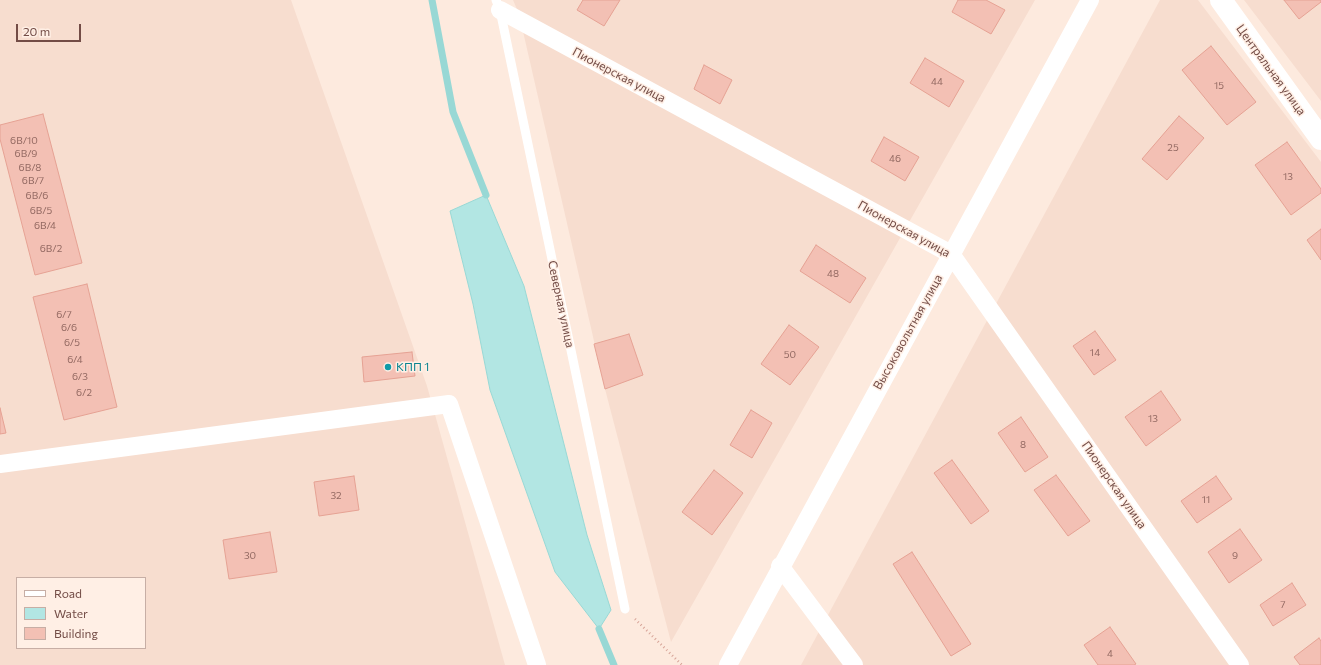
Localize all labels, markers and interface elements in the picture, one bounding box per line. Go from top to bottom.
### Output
scale bar [18,16,83,42]
street label: Центральная улица [1233,22,1309,118]
text: 20 m [23,24,50,38]
street label: Пионерская улица [570,44,668,106]
house number: 44 [931,76,943,88]
house number: 15 [1214,80,1224,92]
house number: 6В/10 [10,135,38,147]
house number: 25 [1167,142,1179,154]
house number: 6В/9 [15,148,37,160]
house number: 46 [889,153,901,165]
house number: 6В/8 [19,162,41,174]
house number: 13 [1283,171,1293,183]
house number: 6В/7 [22,175,44,187]
house number: 6В/6 [26,190,48,202]
street label: Пионерская улица [855,198,953,260]
house number: 6В/5 [30,205,52,217]
house number: 6В/4 [34,220,56,232]
house number: 6В/2 [40,243,62,255]
street label: Северная улица [545,259,577,349]
house number: 48 [827,268,839,280]
street label: Высоковольтная улица [870,272,946,392]
house number: 6/7 [56,309,72,321]
house number: 6/6 [61,322,77,334]
house number: 6/5 [64,337,80,349]
house number: 14 [1090,347,1100,359]
house number: 50 [784,349,796,361]
house number: 6/4 [67,354,83,366]
place label: КПП 1 [396,360,429,374]
marker: КПП 1 [383,362,393,372]
house number: 6/3 [72,371,88,383]
house number: 6/2 [76,387,92,399]
house number: 13 [1148,413,1158,425]
house number: 8 [1020,439,1026,451]
street label: Пионерская улица [1079,439,1149,531]
house number: 32 [330,490,342,502]
house number: 11 [1202,494,1210,506]
house number: 30 [244,550,256,562]
house number: 9 [1232,550,1238,562]
legend [16,577,146,649]
text: Road [54,586,82,600]
house number: 7 [1280,599,1286,611]
text: Water [54,606,88,620]
text: Building [54,626,98,640]
house number: 4 [1107,648,1113,660]

